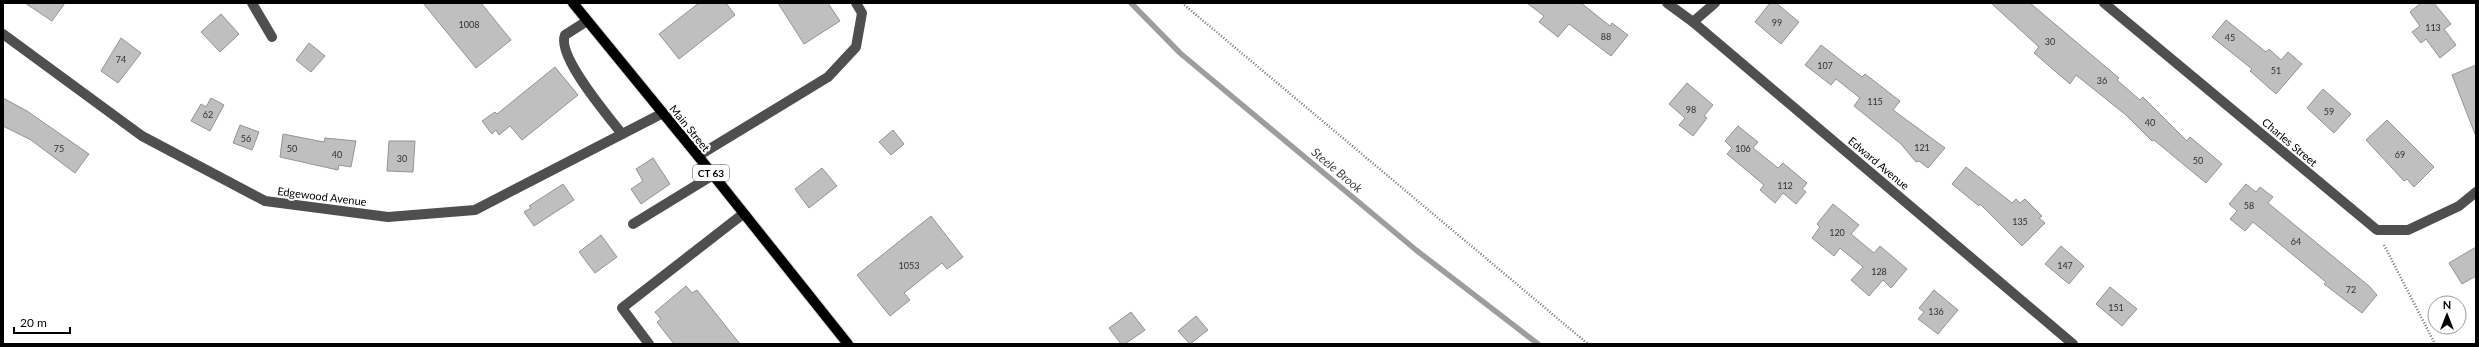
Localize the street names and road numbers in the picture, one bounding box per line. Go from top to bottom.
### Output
street label: Main Street [667,102,713,154]
street label: Charles Street [2260,115,2320,169]
street label: Edward Avenue [1846,134,1912,192]
road number: CT 63 [693,165,729,181]
street label: Edgewood Avenue [277,184,368,208]

